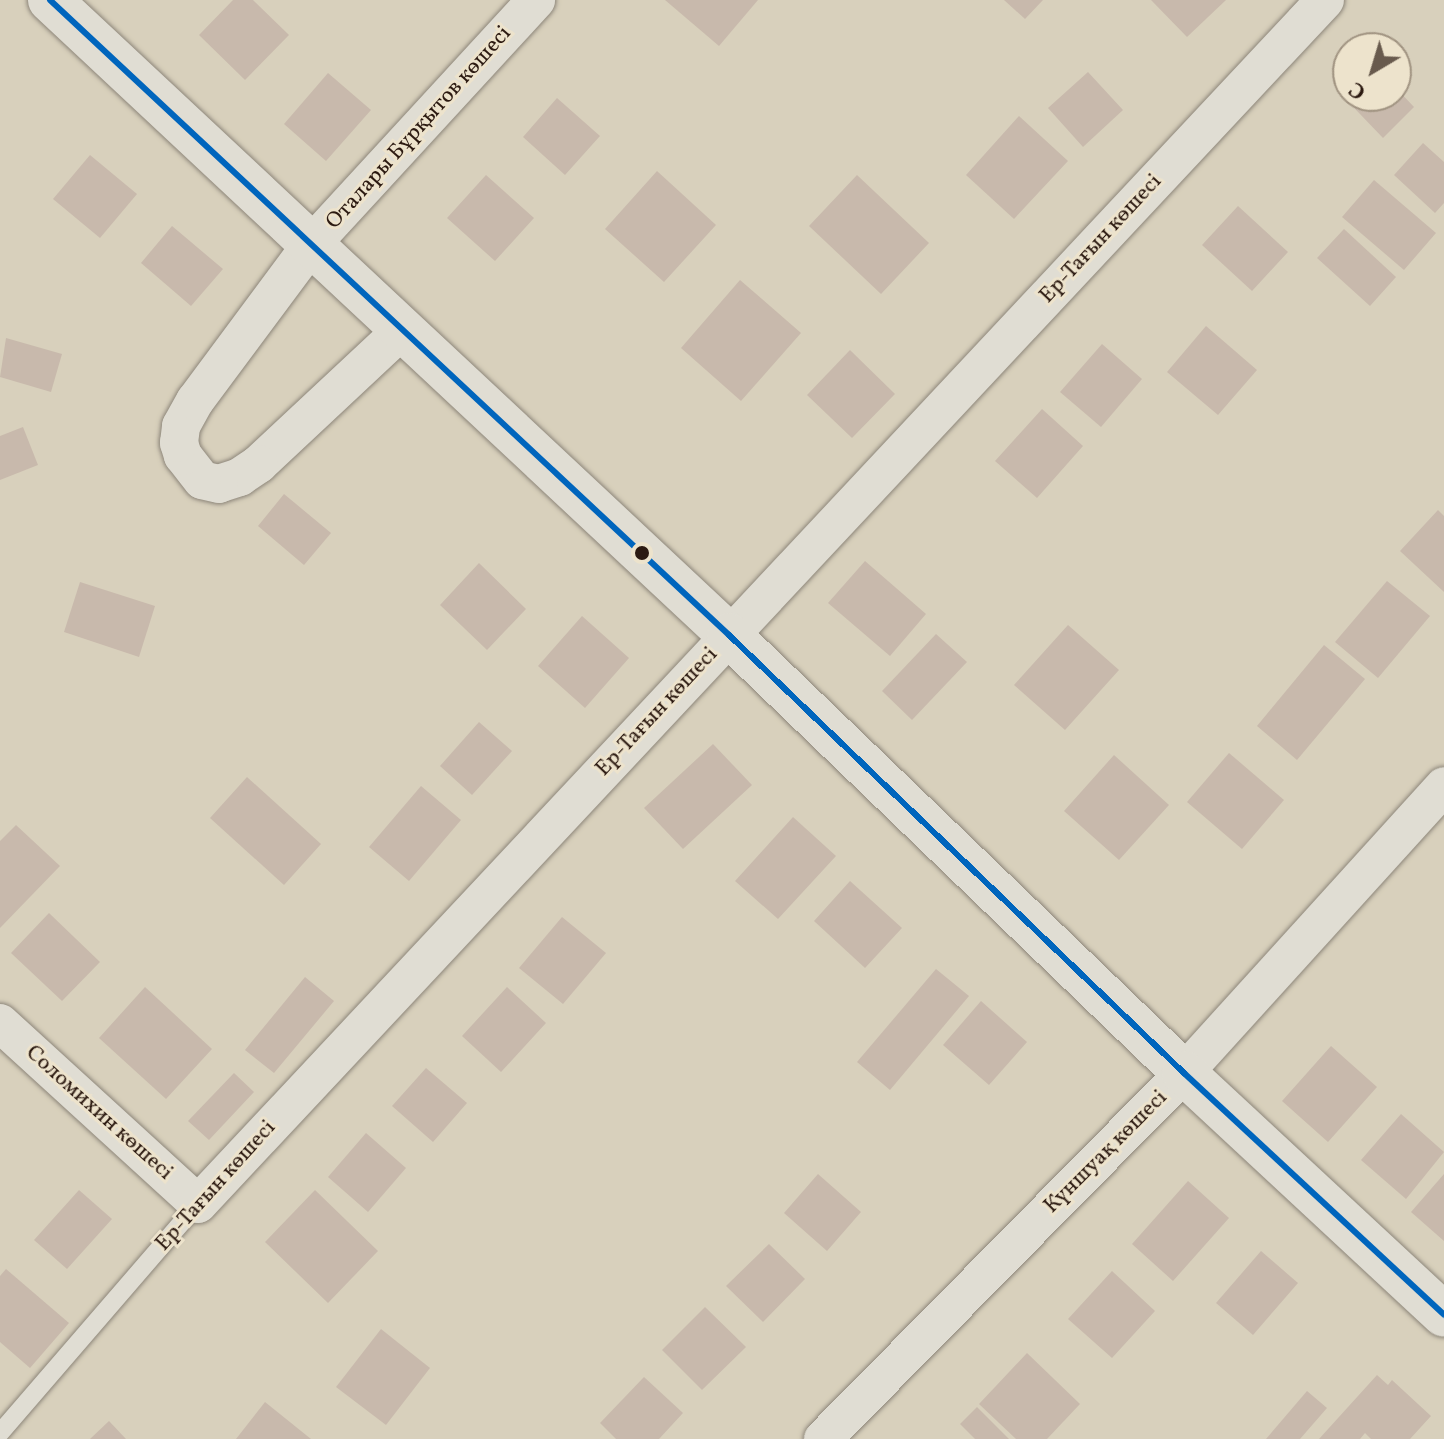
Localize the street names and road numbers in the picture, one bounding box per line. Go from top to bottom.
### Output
street label: Оталары Бұрқытов көшесі [321,21,517,235]
street label: Ер-Тағын көшесі [1034,169,1168,309]
street label: Ер-Тағын көшесі [590,642,724,782]
street label: Соломихин көшесі [20,1040,178,1186]
street label: Күншуақ көшесі [1039,1085,1173,1219]
street label: Ер-Тағын көшесі [150,1115,282,1257]

